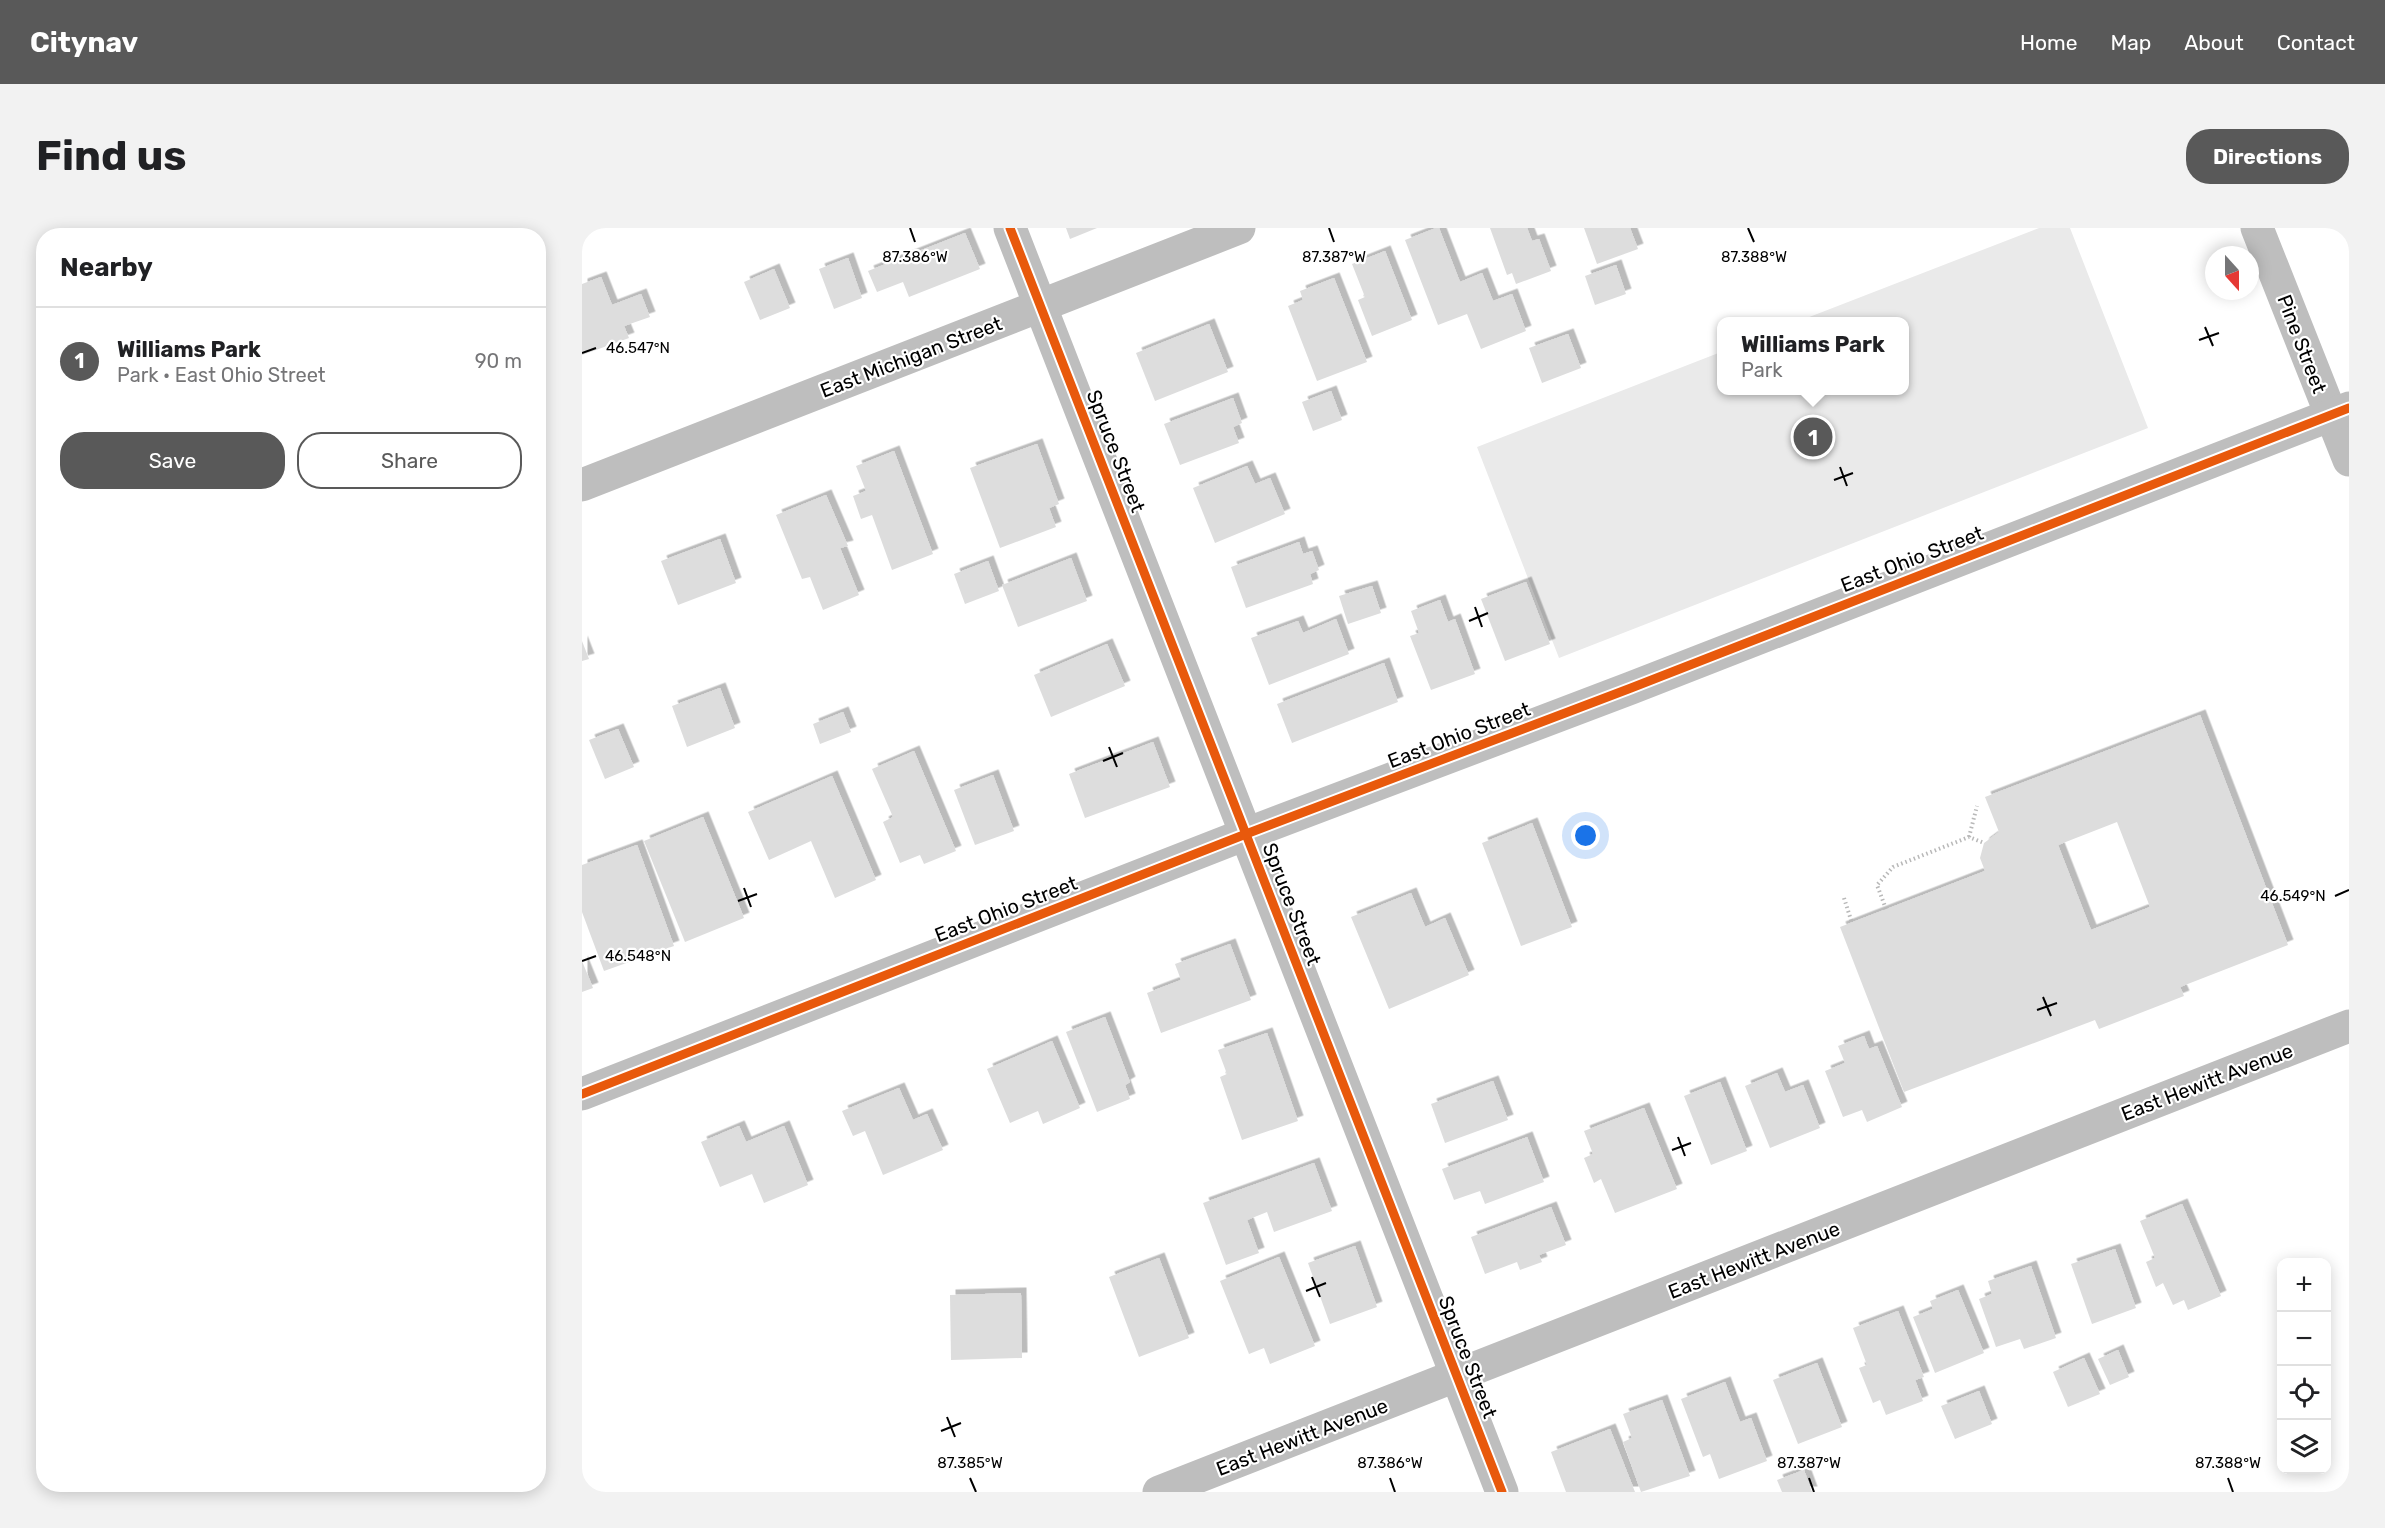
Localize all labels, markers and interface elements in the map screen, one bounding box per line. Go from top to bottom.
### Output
text: Citynav [30,26,138,59]
text: Home [2020,30,2077,55]
text: Map [2110,30,2151,55]
text: About [2184,30,2244,55]
text: Contact [2277,30,2355,55]
button: Directions [2186,129,2349,184]
text: Find us [36,131,187,181]
north arrow [2205,246,2259,300]
text: 87.386°W [882,248,948,266]
text: 87.387°W [1302,248,1366,266]
text: 87.388°W [1721,248,1787,266]
text: Nearby [60,252,153,283]
street label: Pine Street [2272,291,2332,397]
street label: East Michigan Street [817,311,1005,403]
popup [1717,317,1909,395]
text: Williams Park [1741,331,1885,358]
text: Williams Park [117,336,261,363]
text: 46.547°N [606,339,670,357]
text: 1 [75,349,84,373]
text: 90 m [475,349,522,373]
text: Park [1741,358,1783,382]
text: Park · East Ohio Street [117,363,326,387]
street label: Spruce Street [1082,386,1150,516]
pin: 1 [1794,414,1832,460]
button: Save [60,432,285,489]
button: Share [297,432,522,489]
street label: East Ohio Street [1837,521,1987,597]
street label: East Ohio Street [1384,697,1534,773]
your location [1571,821,1600,850]
street label: Spruce Street [1258,839,1326,969]
street label: East Ohio Street [931,871,1081,947]
text: 46.549°N [2260,887,2326,905]
text: 46.548°N [605,947,671,965]
street label: East Hewitt Avenue [2118,1038,2296,1126]
street label: East Hewitt Avenue [1665,1216,1843,1304]
map controls [2277,1258,2331,1474]
button: + [2277,1258,2331,1312]
street label: Spruce Street [1434,1292,1502,1422]
button: − [2277,1312,2331,1366]
button: locate [2277,1366,2331,1420]
street label: East Hewitt Avenue [1213,1393,1391,1481]
button: layers [2277,1420,2331,1474]
text: 87.385°W [937,1454,1003,1472]
text: 87.386°W [1357,1454,1423,1472]
text: 87.387°W [1777,1454,1841,1472]
text: 87.388°W [2195,1454,2261,1472]

